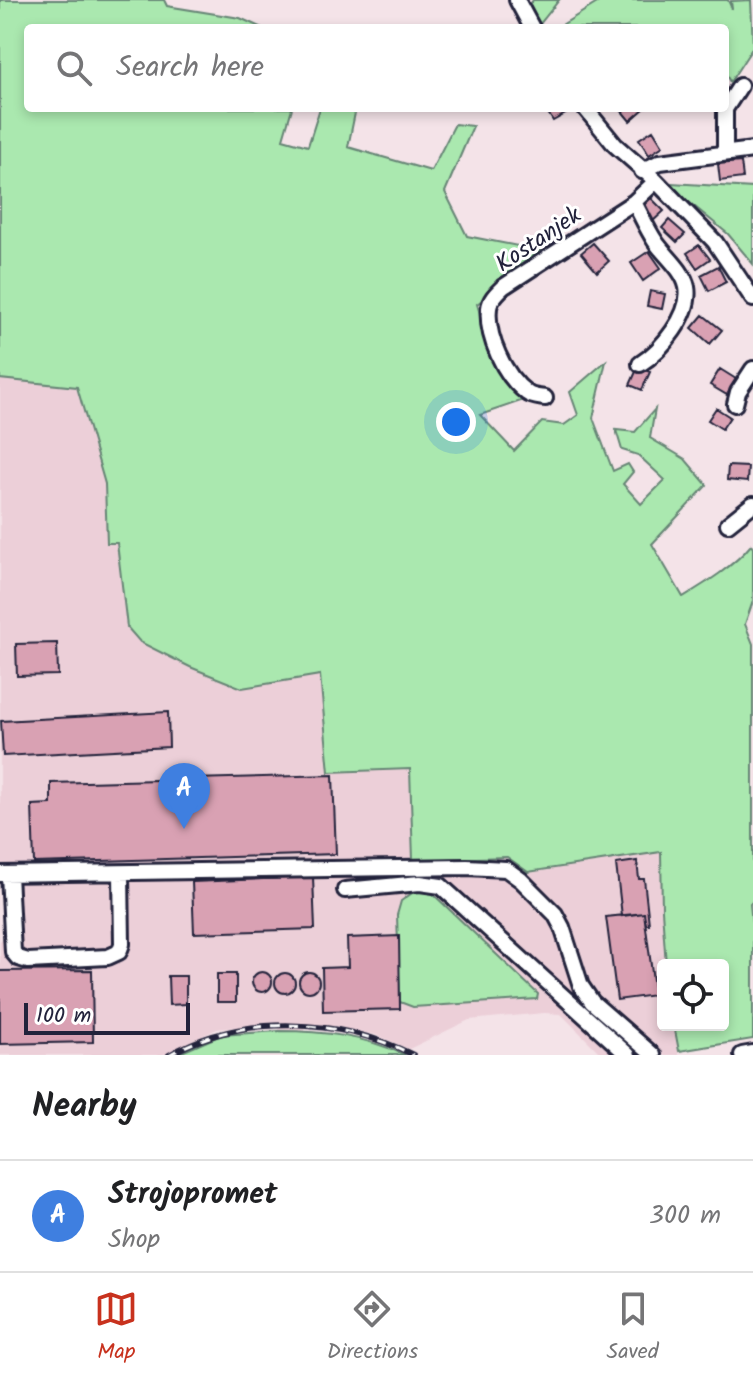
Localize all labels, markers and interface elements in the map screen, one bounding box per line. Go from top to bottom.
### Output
search box [24,24,729,112]
text: Search here [116,44,264,92]
icon: search [52,46,96,90]
street label: Kostanjek [488,197,590,283]
your location [436,402,476,442]
pin: A [158,763,210,829]
map controls [657,959,729,1031]
button: locate [657,959,729,1031]
scale bar [24,999,190,1035]
text: 100 m [36,999,91,1034]
text: Nearby [32,1080,137,1134]
text: Strojopromet [108,1171,278,1219]
text: A [50,1195,66,1237]
text: 300 m [649,1195,721,1237]
text: Shop [108,1219,160,1261]
tab: Map [94,1287,138,1370]
tab: Directions [327,1287,418,1370]
tab: Saved [607,1287,659,1370]

